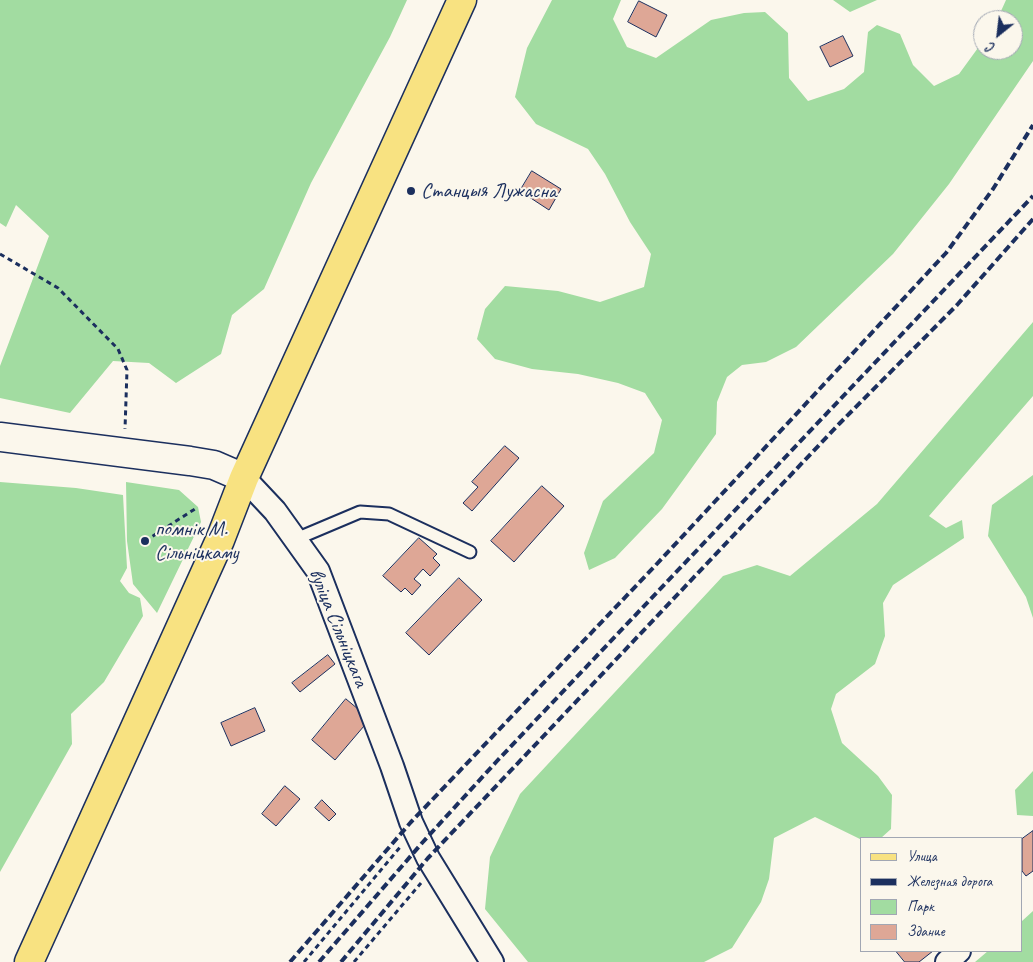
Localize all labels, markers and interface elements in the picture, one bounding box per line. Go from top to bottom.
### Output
north arrow [973,10,1023,60]
text: С [984,39,998,57]
place label: Станцыя Лужасна [421,178,556,204]
marker: Станцыя Лужасна [405,185,417,197]
place label: помнік М. Сільніцкаму [155,516,238,566]
marker: помнік М. Сільніцкаму [139,535,151,547]
street label: вуліца Сільніцкага [303,565,373,691]
legend [860,837,1023,952]
text: Улица [907,847,937,866]
text: Железная дорога [907,872,992,891]
text: Парк [907,897,934,916]
text: Здание [907,922,945,941]

